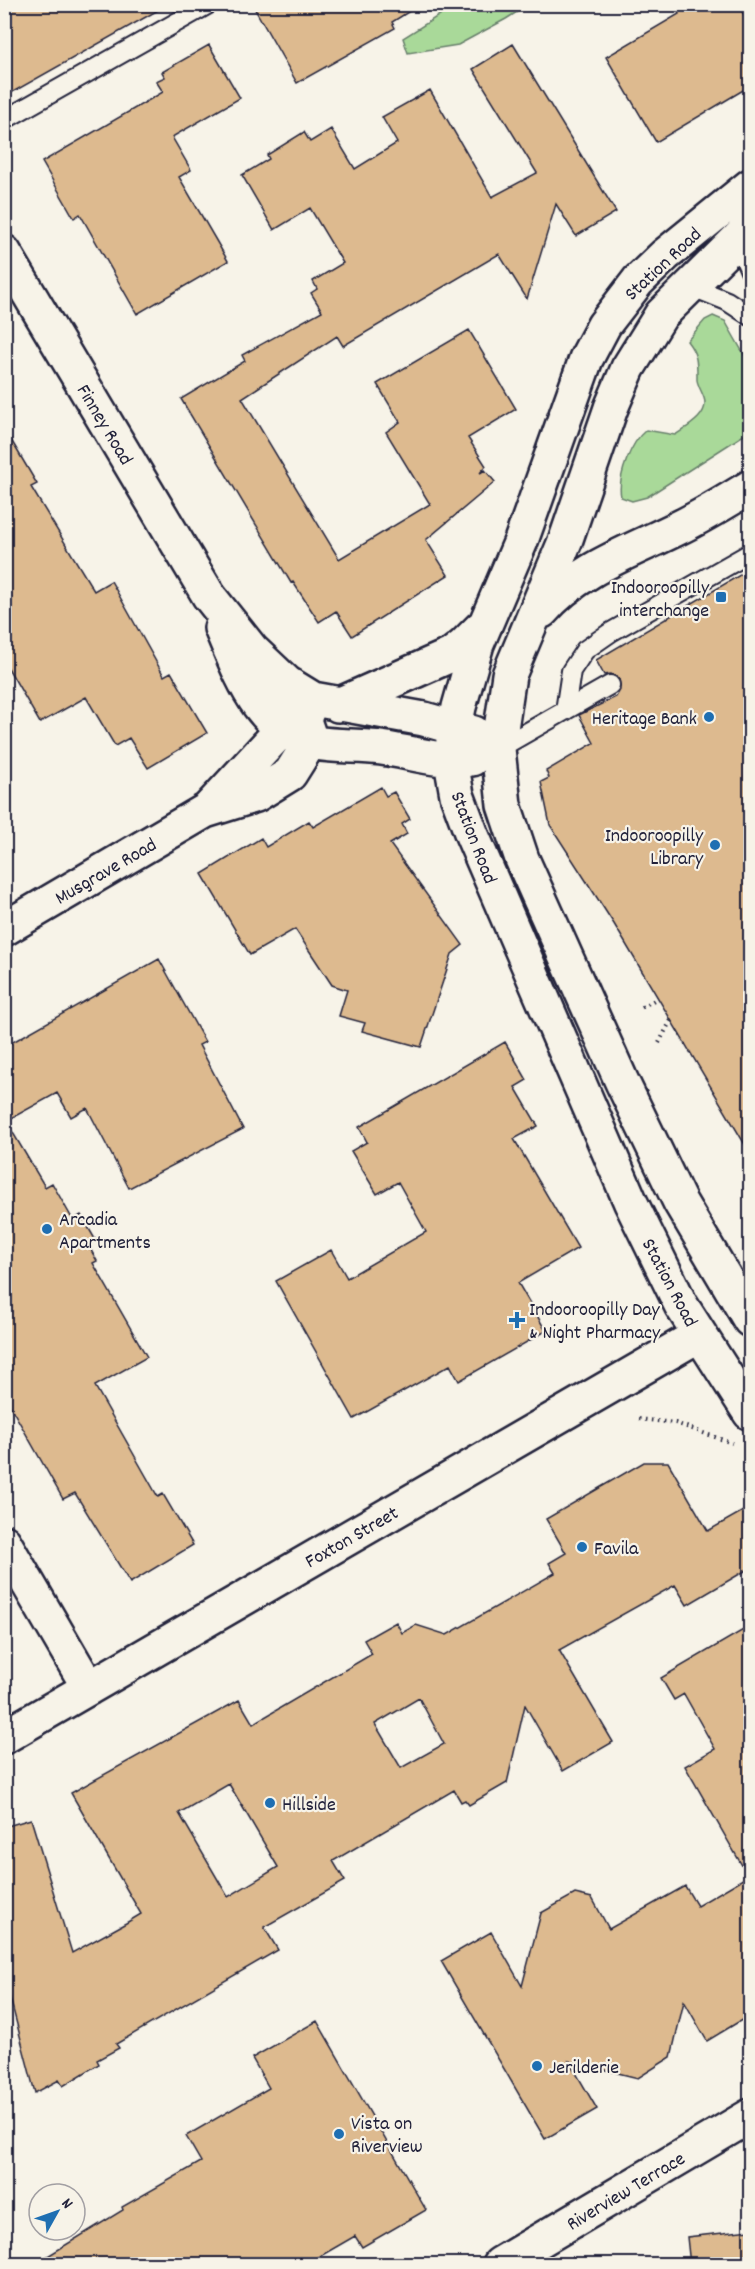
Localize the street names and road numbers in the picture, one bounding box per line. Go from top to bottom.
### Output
street label: Station Road [619,222,709,308]
street label: Finney Road [68,380,139,471]
street label: Station Road [442,788,503,888]
street label: Musgrave Road [50,832,163,913]
street label: Station Road [633,1234,703,1333]
street label: Foxton Street [300,1500,405,1577]
street label: Riverview Terrace [562,2146,691,2239]

